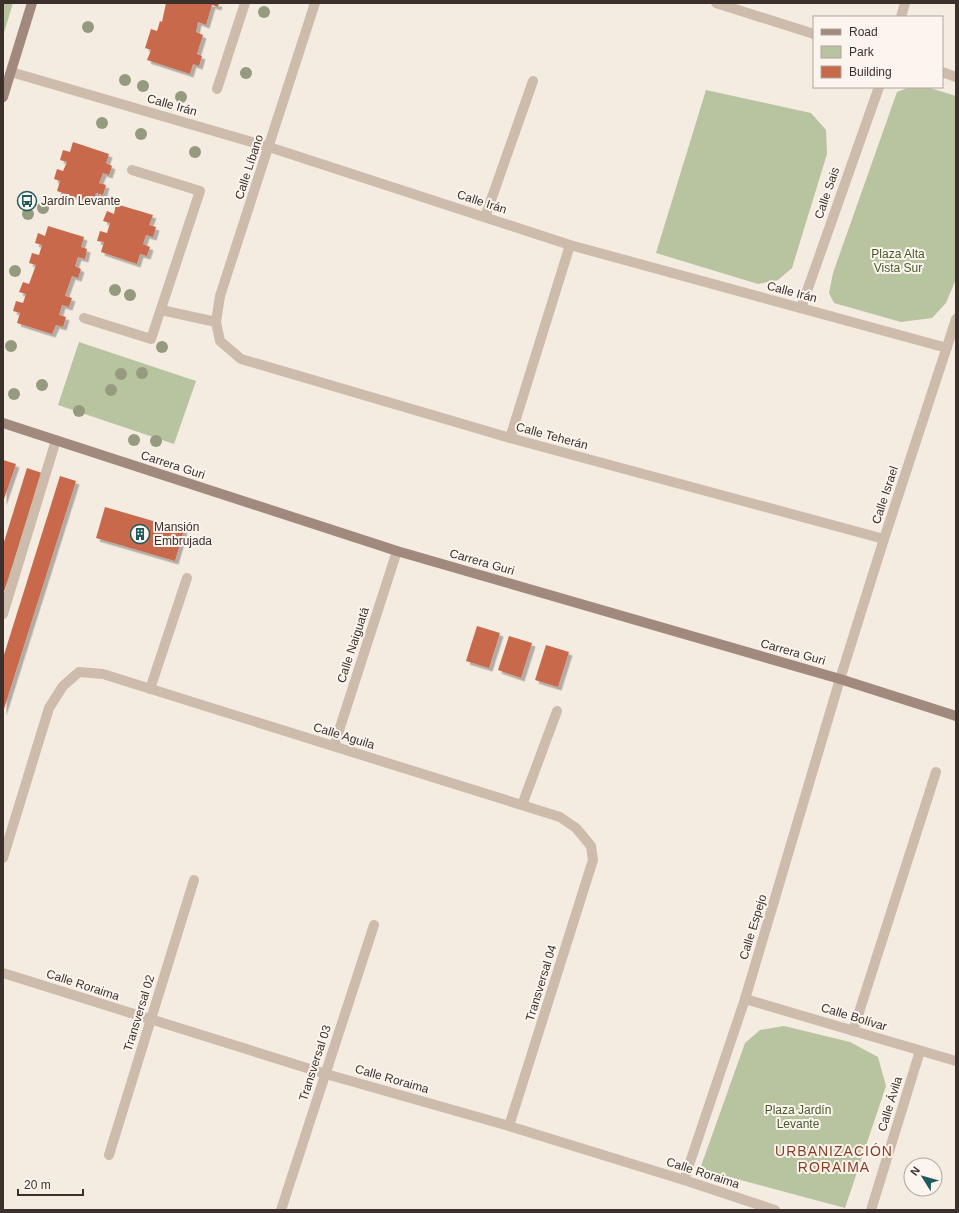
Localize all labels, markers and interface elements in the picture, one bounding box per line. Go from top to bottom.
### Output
legend [813,16,943,88]
text: Road [849,25,878,39]
text: Park [849,45,875,59]
text: Building [849,65,892,79]
street label: Calle Irán [145,91,199,119]
street label: Calle Líbano [232,132,266,201]
street label: Calle Sais [812,165,842,221]
street label: Calle Irán [455,187,509,217]
bus stop icon: Jardín Levante [16,190,38,212]
place label: Jardín Levante [41,194,121,208]
park label: Plaza Alta Vista Sur [871,247,925,275]
street label: Calle Irán [765,279,819,305]
street label: Calle Teherán [515,420,589,452]
street label: Carrera Guri [139,448,207,482]
street label: Calle Israel [869,464,901,526]
place label: Mansión Embrujada [154,520,212,548]
building icon: Mansión Embrujada [129,523,151,545]
street label: Carrera Guri [448,546,516,578]
street label: Calle Naiguatá [334,605,372,685]
street label: Carrera Guri [759,636,827,668]
street label: Calle Aguila [312,720,377,752]
street label: Calle Espejo [736,892,770,961]
street label: Transversal 04 [523,943,559,1023]
street label: Calle Roraima [45,967,122,1004]
street label: Transversal 02 [121,973,157,1053]
street label: Calle Bolívar [819,1000,889,1034]
street label: Transversal 03 [296,1023,334,1103]
street label: Calle Roraima [354,1062,431,1096]
street label: Calle Ávila [874,1074,905,1133]
park label: Plaza Jardín Levante [765,1103,831,1131]
district label: URBANIZACIÓN RORAIMA [775,1143,893,1175]
street label: Calle Roraima [665,1155,742,1192]
north arrow [903,1157,943,1197]
text: N [908,1164,922,1178]
scale bar [18,1171,83,1197]
text: 20 m [24,1178,51,1192]

